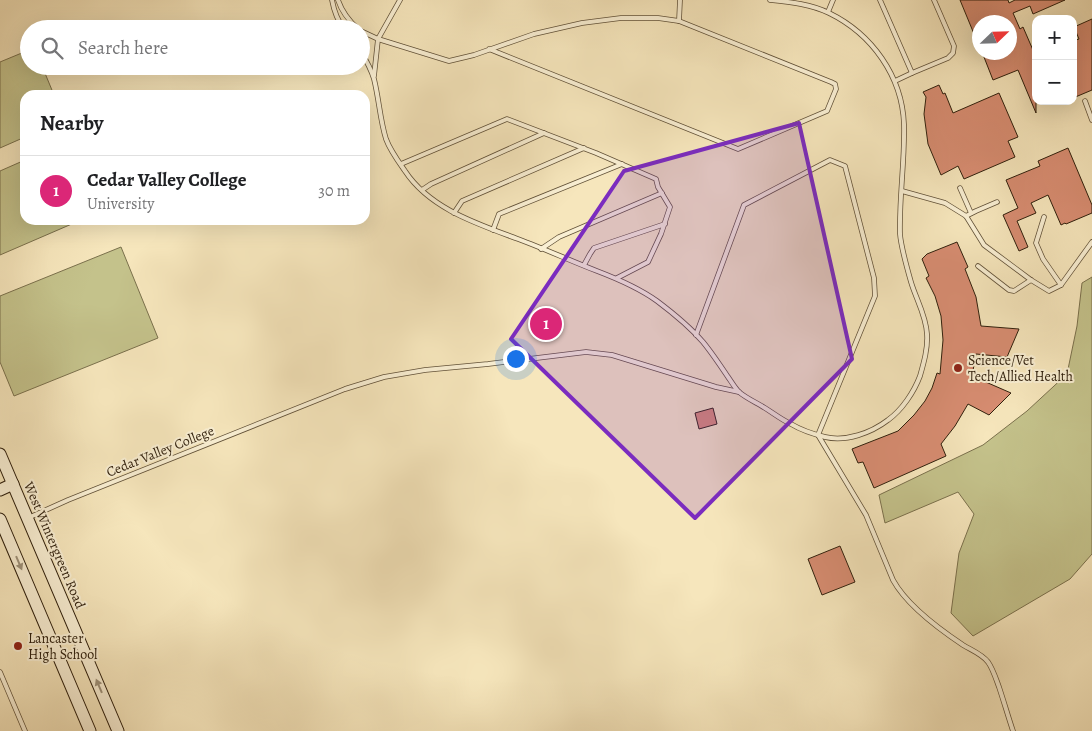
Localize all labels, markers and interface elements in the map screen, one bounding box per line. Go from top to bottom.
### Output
north arrow [972,15,1017,60]
map controls [1032,15,1077,105]
button: + [1032,15,1077,60]
search box [20,20,370,75]
icon: search [38,34,66,62]
text: Search here [78,35,168,61]
button: − [1032,60,1077,105]
text: Nearby [40,109,103,137]
text: Cedar Valley College [87,167,246,193]
text: 1 [53,180,59,202]
text: 30 m [318,180,350,202]
text: University [87,193,154,215]
pin: 1 [530,305,562,343]
your location [503,346,529,372]
place label: Science/Vet Tech/Allied Health [968,351,1073,386]
marker: Science/Vet Tech/Allied Health [952,362,964,374]
street label: Cedar Valley College [103,421,217,482]
street label: West Wintergreen Road [19,478,90,612]
one-way arrow [15,556,23,571]
place label: Lancaster High School [28,629,98,664]
marker: Lancaster High School [12,640,24,652]
one-way arrow [94,679,102,693]

